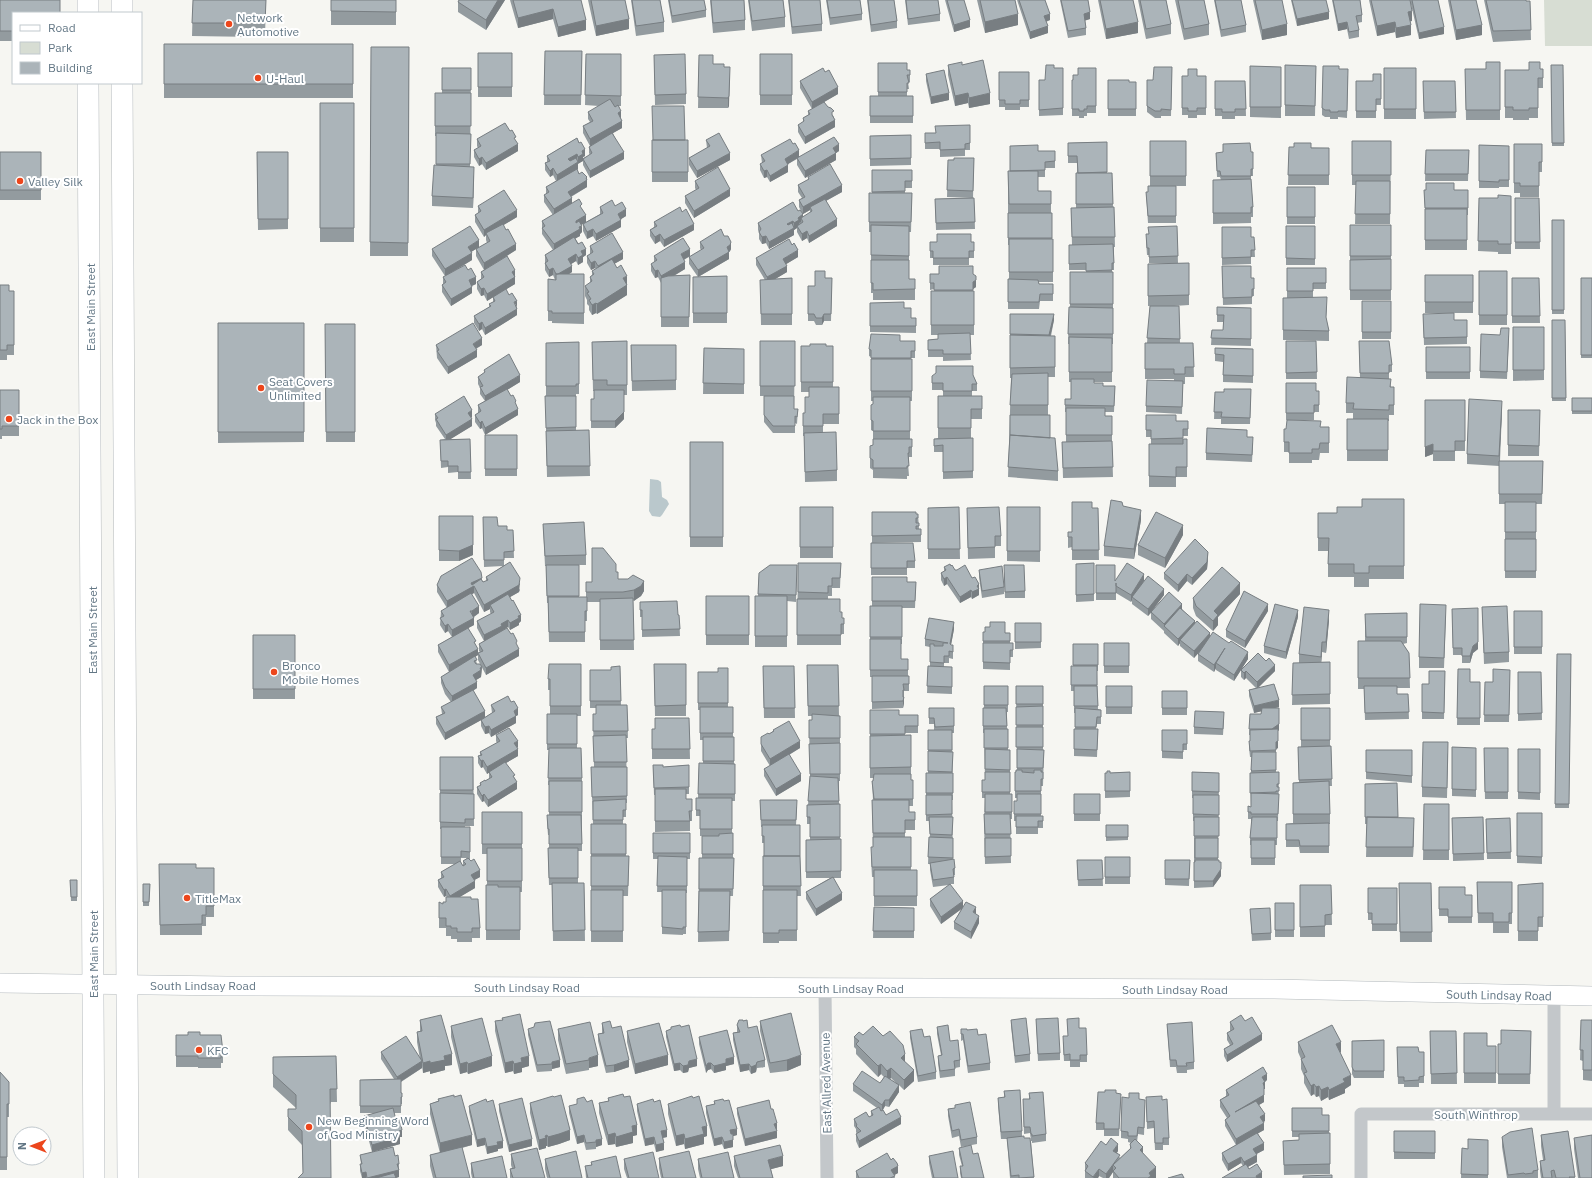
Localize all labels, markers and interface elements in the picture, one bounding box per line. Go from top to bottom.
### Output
place label: Network Automotive [237,10,300,39]
legend [12,12,142,84]
marker: Network Automotive [224,19,234,29]
text: Road [48,20,76,35]
text: Park [48,40,73,55]
text: Building [48,60,93,75]
place label: U-Haul [266,71,304,86]
marker: U-Haul [253,73,263,83]
place label: Valley Silk [28,174,83,189]
marker: Valley Silk [15,176,25,186]
street label: East Main Street [83,263,98,351]
place label: Seat Covers Unlimited [269,374,333,403]
marker: Seat Covers Unlimited [256,383,266,393]
place label: Jack in the Box [17,412,98,427]
marker: Jack in the Box [4,414,14,424]
street label: East Main Street [85,586,100,674]
place label: Bronco Mobile Homes [282,658,359,687]
marker: Bronco Mobile Homes [269,667,279,677]
place label: TitleMax [195,891,241,906]
marker: TitleMax [182,893,192,903]
street label: East Main Street [86,910,101,998]
street label: South Lindsay Road [150,978,256,993]
street label: South Lindsay Road [474,980,580,995]
street label: South Lindsay Road [798,981,904,996]
street label: South Lindsay Road [1122,982,1228,997]
street label: South Lindsay Road [1446,987,1552,1003]
street label: East Allred Avenue [818,1032,834,1134]
place label: KFC [207,1043,229,1058]
marker: KFC [194,1045,204,1055]
street label: South Winthrop [1434,1107,1518,1122]
place label: New Beginning Word of God Ministry [317,1113,429,1142]
marker: New Beginning Word of God Ministry [304,1122,314,1132]
north arrow [12,1126,52,1166]
text: N [15,1142,29,1150]

